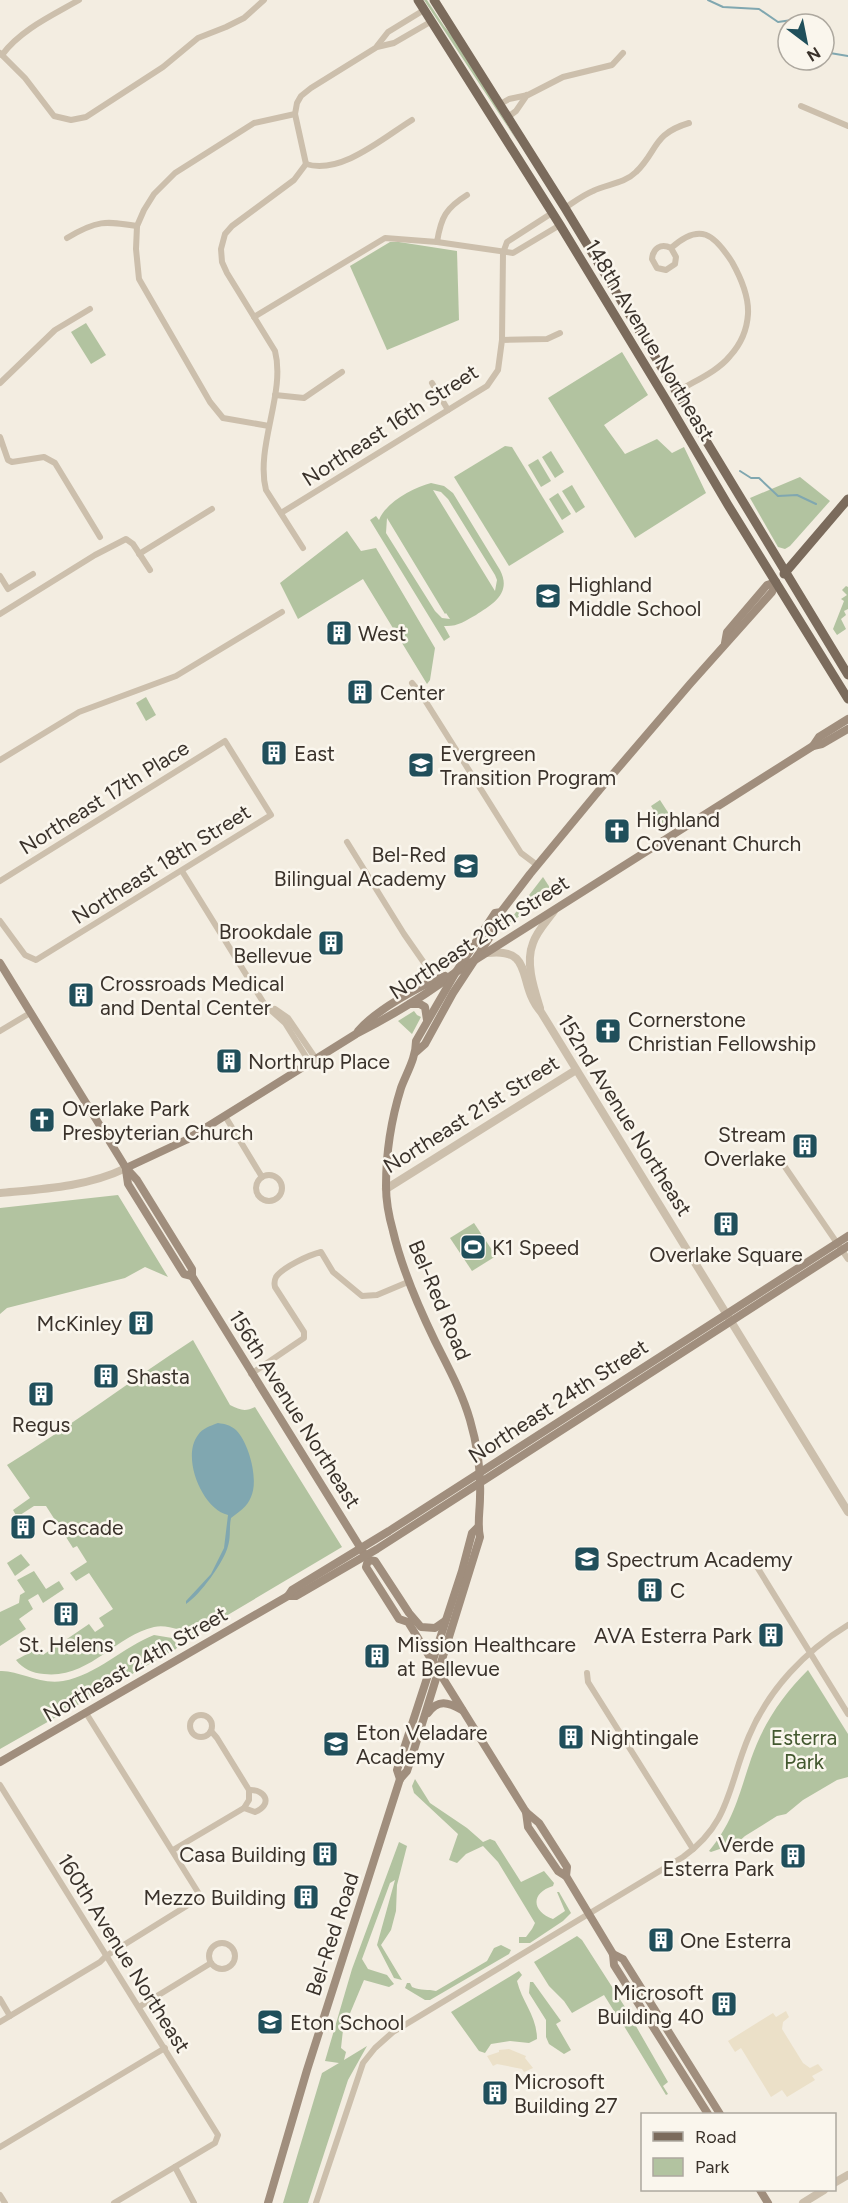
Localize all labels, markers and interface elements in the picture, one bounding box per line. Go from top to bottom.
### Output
north arrow [776,12,836,72]
text: N [803,43,824,66]
street label: 148th Avenue Northeast [580,235,720,445]
street label: Northeast 16th Street [297,359,483,491]
place label: Highland Middle School [568,572,701,621]
school or university icon: Highland Middle School [533,581,563,611]
building icon: West [324,618,354,648]
place label: West [358,621,407,646]
building icon: Center [345,677,375,707]
place label: Center [380,680,445,705]
street label: Northeast 17th Place [15,735,193,859]
building icon: East [259,738,289,768]
place label: East [294,741,335,766]
place label: Evergreen Transition Program [440,741,616,790]
school or university icon: Evergreen Transition Program [406,750,436,780]
street label: Northeast 18th Street [67,799,255,929]
place label: Highland Covenant Church [636,807,801,856]
church icon: Highland Covenant Church [602,816,632,846]
place label: Bel-Red Bilingual Academy [274,842,446,891]
school or university icon: Bel-Red Bilingual Academy [451,851,481,881]
street label: Northeast 20th Street [384,870,574,1004]
place label: Brookdale Bellevue [219,919,312,968]
building icon: Brookdale Bellevue [316,928,346,958]
place label: Crossroads Medical and Dental Center [100,971,284,1020]
building icon: Crossroads Medical and Dental Center [66,980,96,1010]
place label: Cornerstone Christian Fellowship [628,1007,816,1056]
street label: 152nd Avenue Northeast [553,1010,697,1220]
church icon: Cornerstone Christian Fellowship [593,1016,623,1046]
building icon: Northrup Place [214,1046,244,1076]
place label: Northrup Place [248,1049,390,1074]
street label: Northeast 21st Street [379,1050,563,1178]
place label: Overlake Park Presbyterian Church [62,1096,253,1145]
church icon: Overlake Park Presbyterian Church [27,1105,57,1135]
place label: Stream Overlake [704,1122,786,1171]
building icon: Stream Overlake [790,1131,820,1161]
building icon: Overlake Square [711,1209,741,1239]
sports icon: K1 Speed [458,1232,488,1262]
place label: K1 Speed [492,1235,579,1260]
street label: Bel-Red Road [403,1236,477,1364]
place label: Overlake Square [649,1242,803,1267]
street label: 156th Avenue Northeast [224,1305,366,1513]
building icon: McKinley [126,1308,156,1338]
place label: McKinley [37,1311,122,1336]
street label: Northeast 24th Street [464,1334,652,1468]
building icon: Shasta [91,1361,121,1391]
place label: Shasta [126,1364,190,1389]
building icon: Regus [26,1379,56,1409]
place label: Regus [12,1412,70,1437]
building icon: Cascade [8,1512,38,1542]
place label: Cascade [42,1515,123,1540]
school or university icon: Spectrum Academy [572,1544,602,1574]
place label: Spectrum Academy [606,1547,793,1572]
building icon: C [635,1575,665,1605]
place label: C [670,1578,685,1603]
building icon: St. Helens [51,1599,81,1629]
street label: Northeast 24th Street [38,1601,232,1727]
building icon: AVA Esterra Park [756,1620,786,1650]
place label: AVA Esterra Park [594,1623,753,1648]
place label: St. Helens [18,1632,114,1657]
place label: Mission Healthcare at Bellevue [397,1632,576,1681]
building icon: Mission Healthcare at Bellevue [362,1641,392,1671]
place label: Eton Veladare Academy [356,1720,488,1769]
building icon: Nightingale [556,1722,586,1752]
place label: Nightingale [590,1725,699,1750]
park label: Esterra Park [771,1725,837,1774]
school or university icon: Eton Veladare Academy [321,1729,351,1759]
place label: Verde Esterra Park [662,1832,775,1881]
building icon: Casa Building [310,1839,340,1869]
building icon: Verde Esterra Park [778,1841,808,1871]
place label: Casa Building [179,1842,306,1867]
street label: 160th Avenue Northeast [52,1849,196,2057]
street label: Bel-Red Road [300,1869,364,1999]
building icon: Mezzo Building [291,1882,321,1912]
place label: Mezzo Building [144,1885,286,1910]
building icon: One Esterra [646,1925,676,1955]
place label: One Esterra [680,1928,791,1953]
place label: Microsoft Building 40 [597,1980,704,2029]
building icon: Microsoft Building 40 [709,1989,739,2019]
school or university icon: Eton School [255,2007,285,2037]
place label: Eton School [290,2010,404,2035]
place label: Microsoft Building 27 [514,2069,617,2118]
building icon: Microsoft Building 27 [480,2078,510,2108]
legend [641,2113,836,2191]
text: Road [695,2126,736,2148]
text: Park [695,2156,730,2178]

